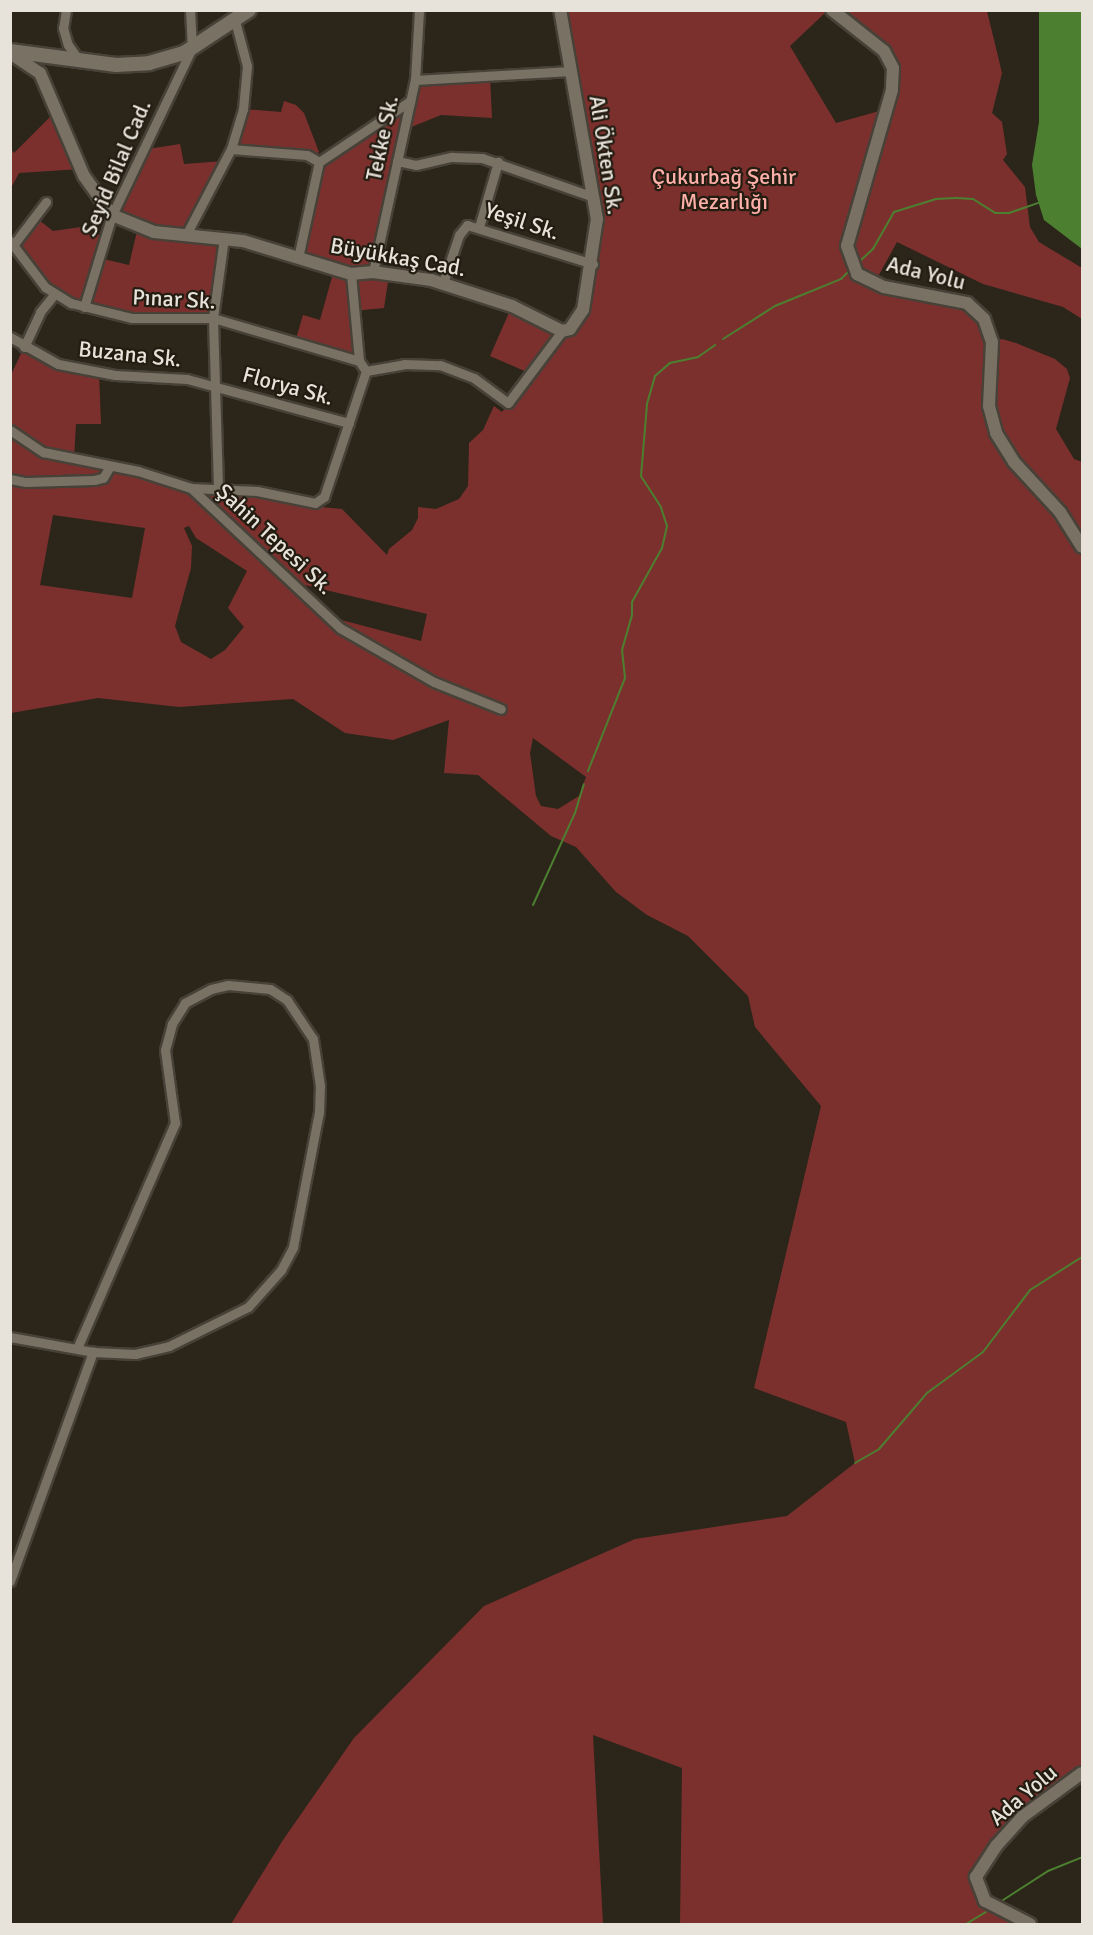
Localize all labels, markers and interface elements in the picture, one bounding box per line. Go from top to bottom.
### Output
street label: Tekke Sk. [360,93,404,183]
street label: Ali Ökten Sk. [584,94,628,216]
street label: Seyid Bilal Cad. [75,96,157,240]
park label: Çukurbağ Şehir Mezarlığı [652,163,796,214]
street label: Yeşil Sk. [481,197,563,245]
street label: Büyükkaş Cad. [328,232,468,282]
street label: Ada Yolu [884,250,968,296]
street label: Pınar Sk. [132,284,216,314]
street label: Buzana Sk. [77,335,183,373]
street label: Florya Sk. [240,361,336,411]
street label: Şahin Tepesi Sk. [211,478,339,600]
street label: Ada Yolu [984,1759,1062,1831]

